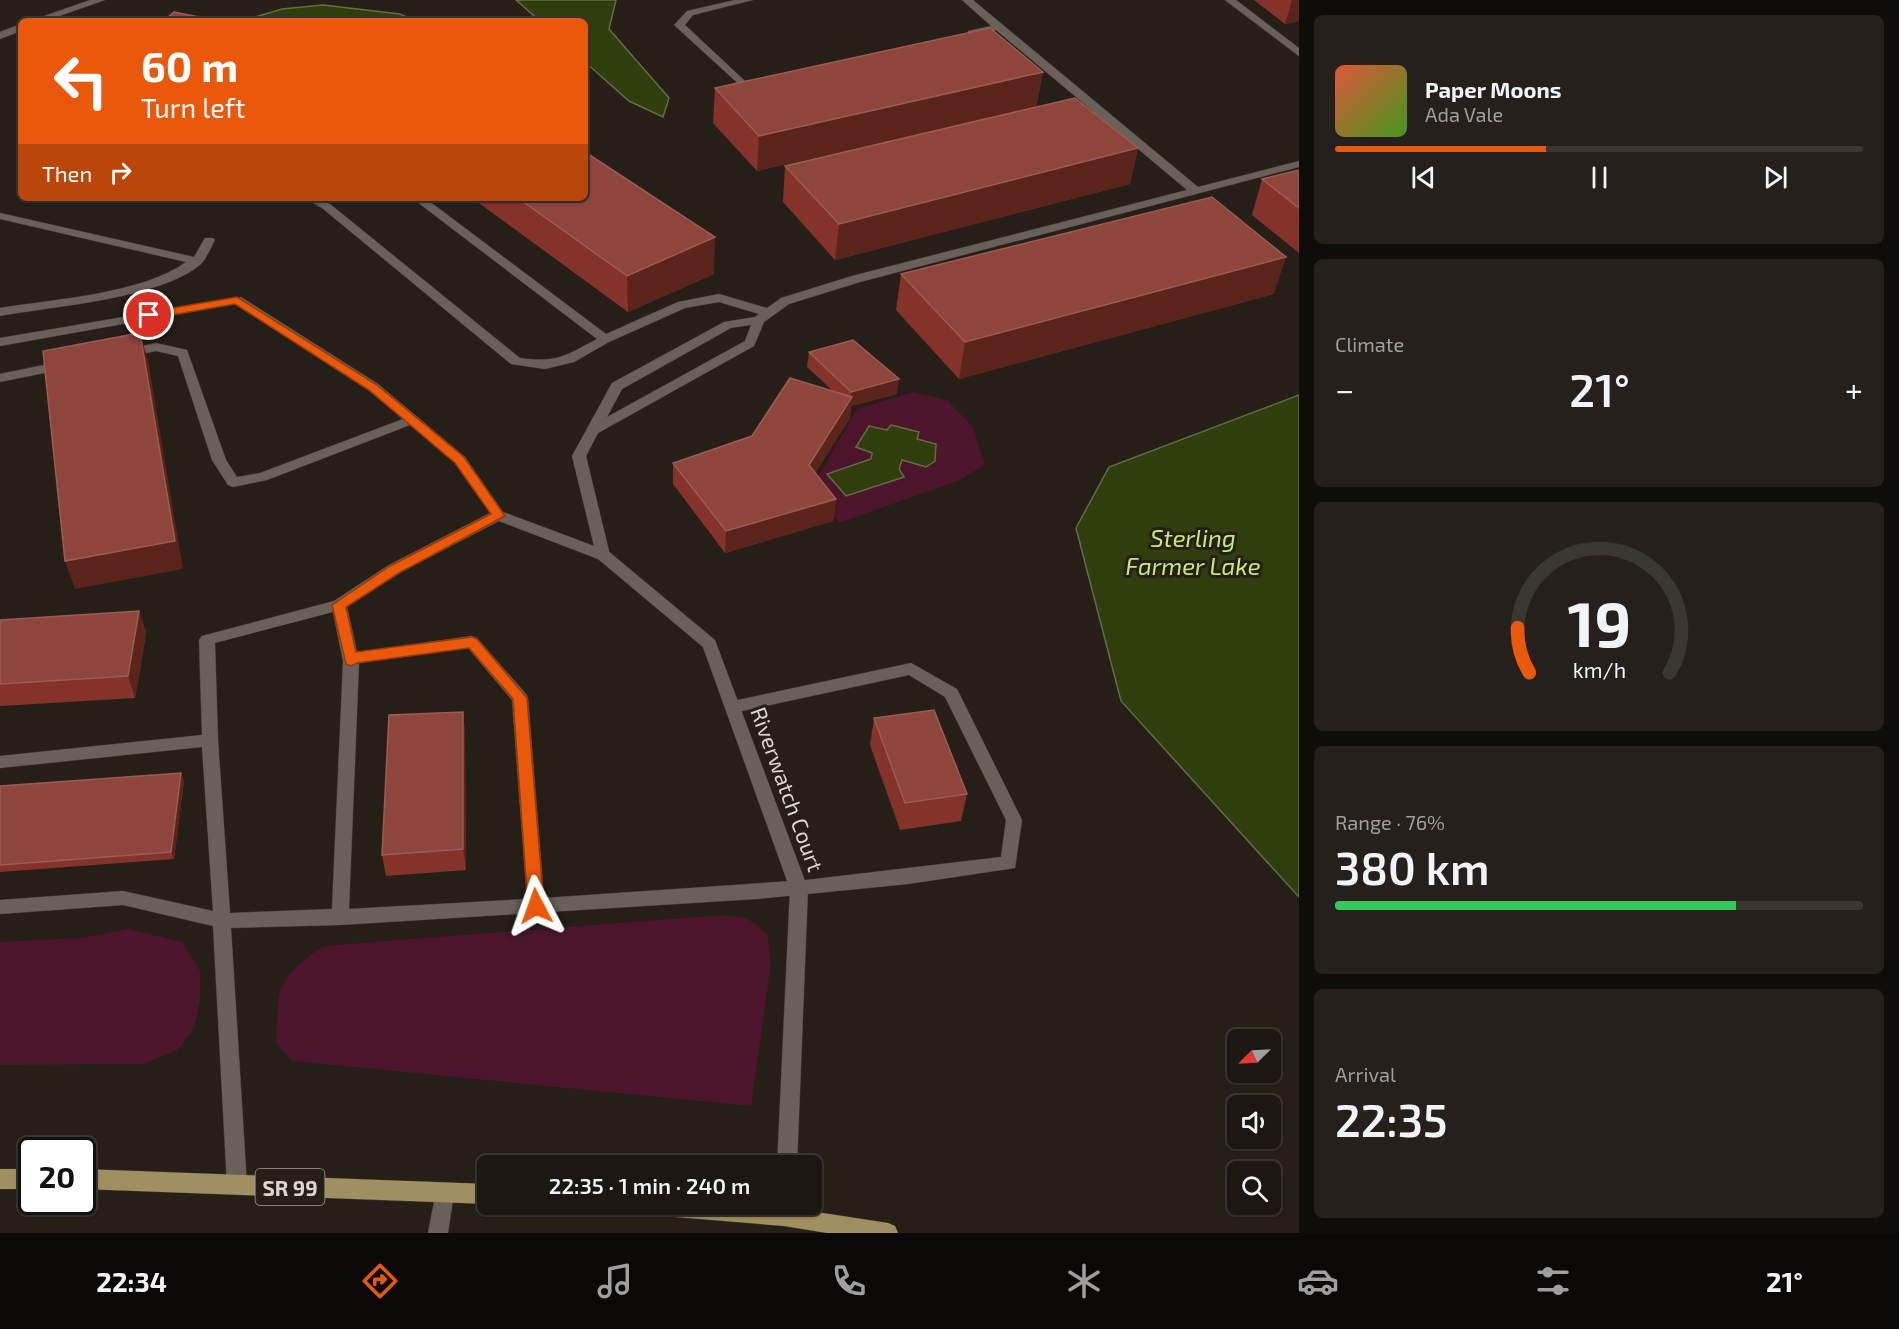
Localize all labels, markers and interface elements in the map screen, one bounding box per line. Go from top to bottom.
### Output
text: 60 m [141,40,238,90]
icon: left [42,42,120,120]
text: Paper Moons [1425,76,1561,102]
text: Turn left [141,91,245,123]
text: Ada Vale [1425,102,1503,126]
icon: right [104,156,137,189]
text: Then [42,160,92,186]
icon: previous [1407,161,1440,194]
icon: pause [1583,161,1616,194]
icon: next [1759,161,1792,194]
pin [123,289,174,340]
icon: arrive [132,298,165,331]
text: Climate [1335,332,1404,356]
text: 21° [1569,362,1630,416]
text: − [1335,369,1354,409]
text: + [1845,369,1863,409]
water label: Sterling Farmer Lake [1125,523,1261,580]
text: 19 [1567,586,1631,661]
text: km/h [1572,658,1626,683]
street label: Riverwatch Court [746,703,830,875]
text: Range · 76% [1335,810,1445,834]
text: 380 km [1335,840,1490,894]
position arrow [504,874,568,938]
north arrow [1227,1029,1281,1083]
map controls [1227,1029,1281,1215]
text: Arrival [1335,1062,1396,1086]
text: 22:35 [1335,1092,1448,1146]
button: sound [1227,1095,1281,1149]
speed limit sign: 20 [18,1137,96,1215]
button: search [1227,1161,1281,1215]
road number: SR 99 [256,1169,324,1205]
text: 22:35 · 1 min · 240 m [549,1172,750,1198]
icon: directions [359,1260,401,1302]
icon: music [594,1260,636,1302]
icon: phone [828,1260,870,1302]
icon: climate [1063,1260,1105,1302]
icon: car [1297,1260,1339,1302]
icon: filters [1532,1260,1574,1302]
text: 22:34 [96,1265,167,1297]
text: 21° [1766,1265,1803,1297]

